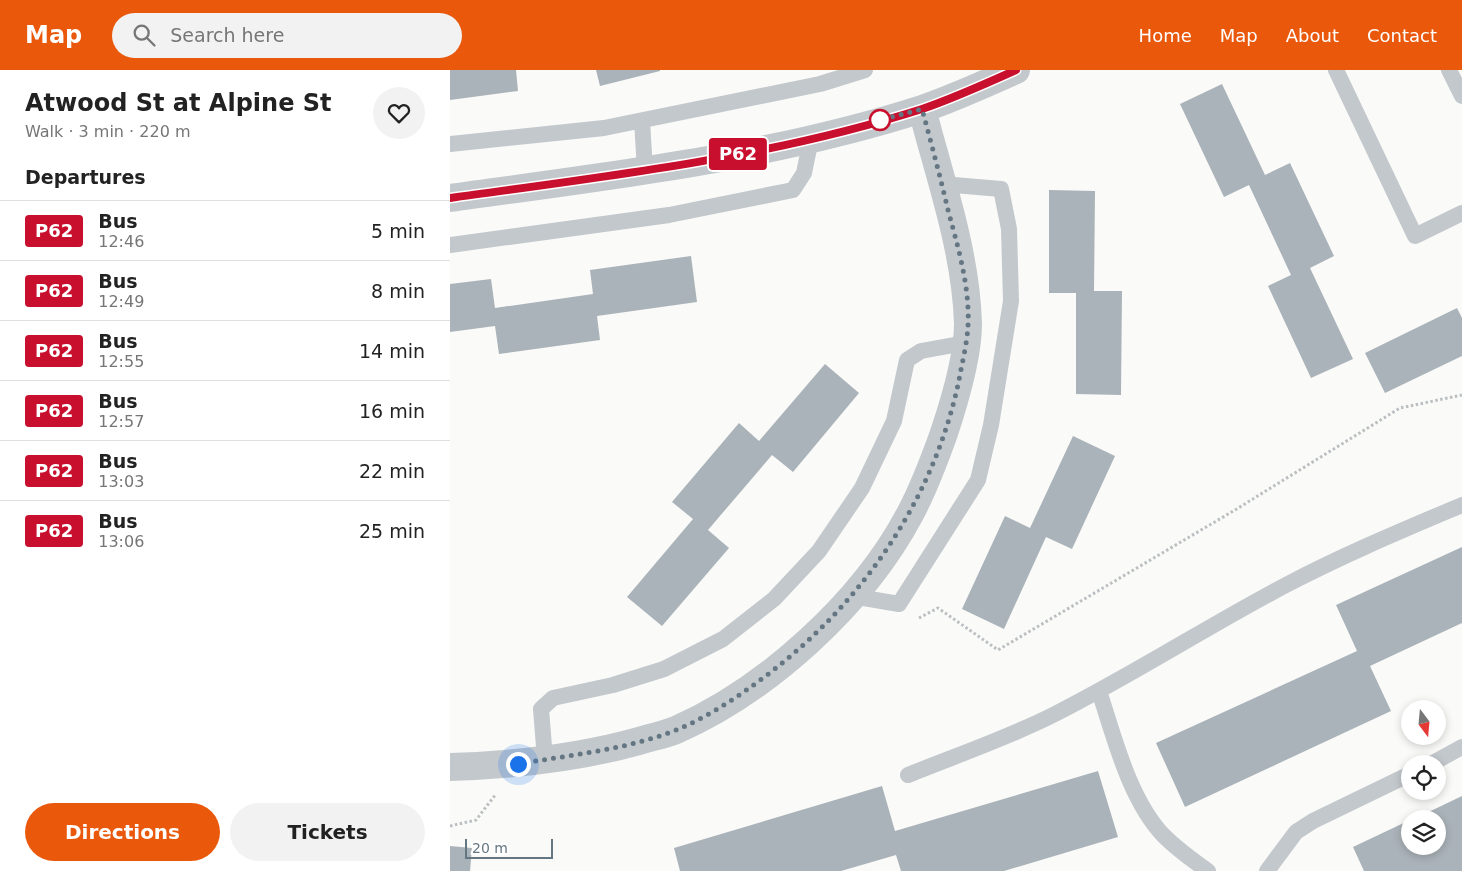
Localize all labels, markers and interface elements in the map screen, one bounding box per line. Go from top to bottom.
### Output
search box [112,13,462,58]
text: Map [25,21,82,49]
icon: search [130,21,158,49]
text: Search here [170,24,284,46]
text: Home [1139,25,1192,46]
text: Map [1220,25,1258,46]
text: About [1286,25,1339,46]
text: Contact [1367,25,1437,46]
button: heart [373,87,425,139]
text: Atwood St at Alpine St [25,89,332,117]
unlabelled marker [869,109,891,131]
text: Walk · 3 min · 220 m [25,122,190,141]
line badge: P62 [709,138,767,170]
text: P62 [719,143,757,164]
text: Departures [25,166,146,188]
text: Bus [98,210,138,232]
text: P62 [35,220,73,241]
text: 5 min [371,220,425,242]
text: 12:46 [98,232,144,251]
text: Bus [98,270,138,292]
text: P62 [35,280,73,301]
text: 8 min [371,280,425,302]
text: 12:49 [98,292,144,311]
text: Bus [98,330,138,352]
text: P62 [35,340,73,361]
text: 14 min [359,340,425,362]
text: 12:55 [98,352,144,371]
text: Bus [98,390,138,412]
text: P62 [35,400,73,421]
text: 16 min [359,400,425,422]
text: 12:57 [98,412,144,431]
text: Bus [98,450,138,472]
text: P62 [35,460,73,481]
text: 22 min [359,460,425,482]
text: 13:03 [98,472,144,491]
text: Bus [98,510,138,532]
text: P62 [35,520,73,541]
text: 25 min [359,520,425,542]
text: 13:06 [98,532,144,551]
north arrow [1401,700,1446,745]
map controls [1401,700,1446,855]
your location [506,752,531,777]
button: locate [1401,755,1446,800]
button: Directions [25,803,220,861]
button: Tickets [230,803,425,861]
button: layers [1401,810,1446,855]
scale bar [465,836,552,859]
text: 20 m [472,840,508,856]

